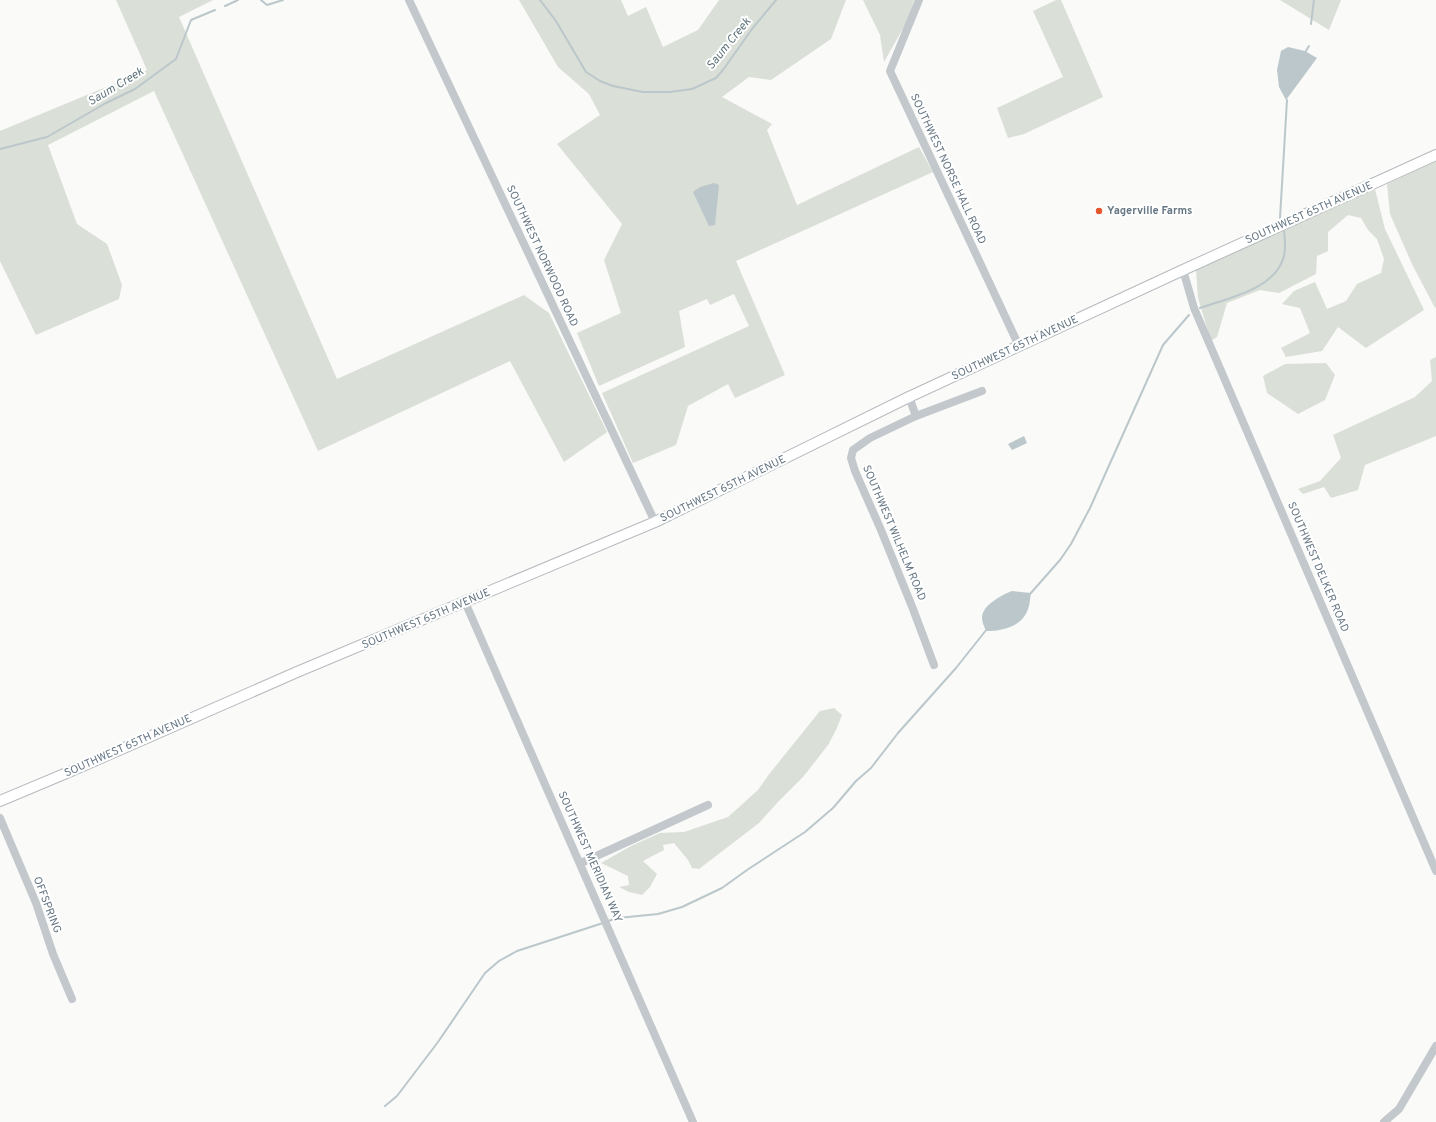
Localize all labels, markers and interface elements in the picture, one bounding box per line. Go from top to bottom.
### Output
water label: Saum Creek [703,14,755,73]
water label: Saum Creek [85,64,148,110]
street label: SOUTHWEST NORSE HALL ROAD [907,92,989,246]
street label: SOUTHWEST 65TH AVENUE [1243,179,1375,247]
street label: SOUTHWEST NORWOOD ROAD [503,183,581,329]
place label: Yagerville Farms [1107,204,1193,218]
marker: Yagerville Farms [1094,206,1104,216]
street label: SOUTHWEST 65TH AVENUE [949,312,1081,384]
street label: SOUTHWEST 65TH AVENUE [658,452,788,526]
street label: SOUTHWEST WILHELM ROAD [859,463,929,603]
street label: SOUTHWEST DELKER ROAD [1284,500,1352,634]
street label: SOUTHWEST 65TH AVENUE [360,586,492,652]
street label: SOUTHWEST 65TH AVENUE [62,712,194,780]
street label: SOUTHWEST MERIDIAN WAY [555,789,625,925]
street label: OFFSPRING [30,875,64,935]

